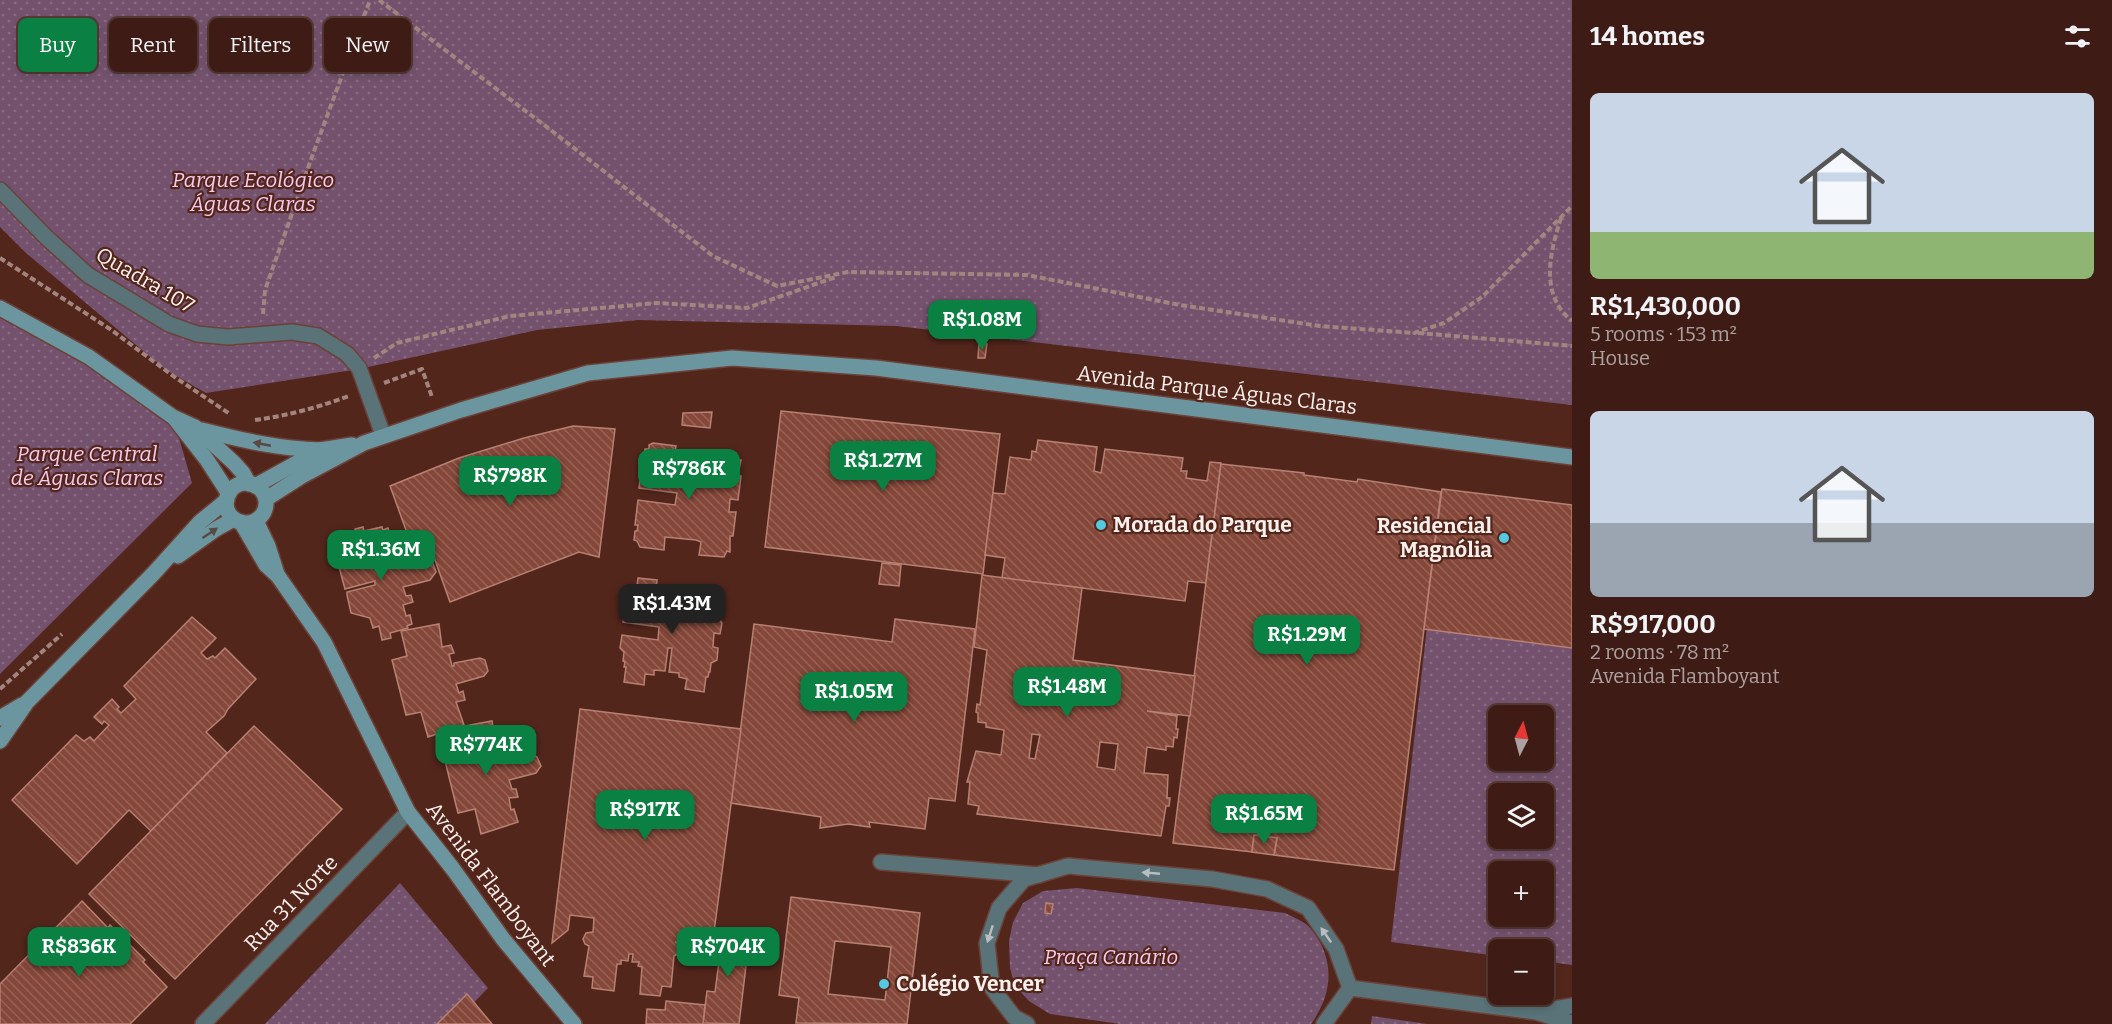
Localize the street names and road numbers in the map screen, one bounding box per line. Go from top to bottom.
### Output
street label: Quadra 107 [91,241,199,319]
street label: Avenida Parque Águas Claras [1076,360,1358,420]
street label: Avenida Flamboyant [421,797,562,972]
street label: Rua 31 Norte [239,850,343,956]

